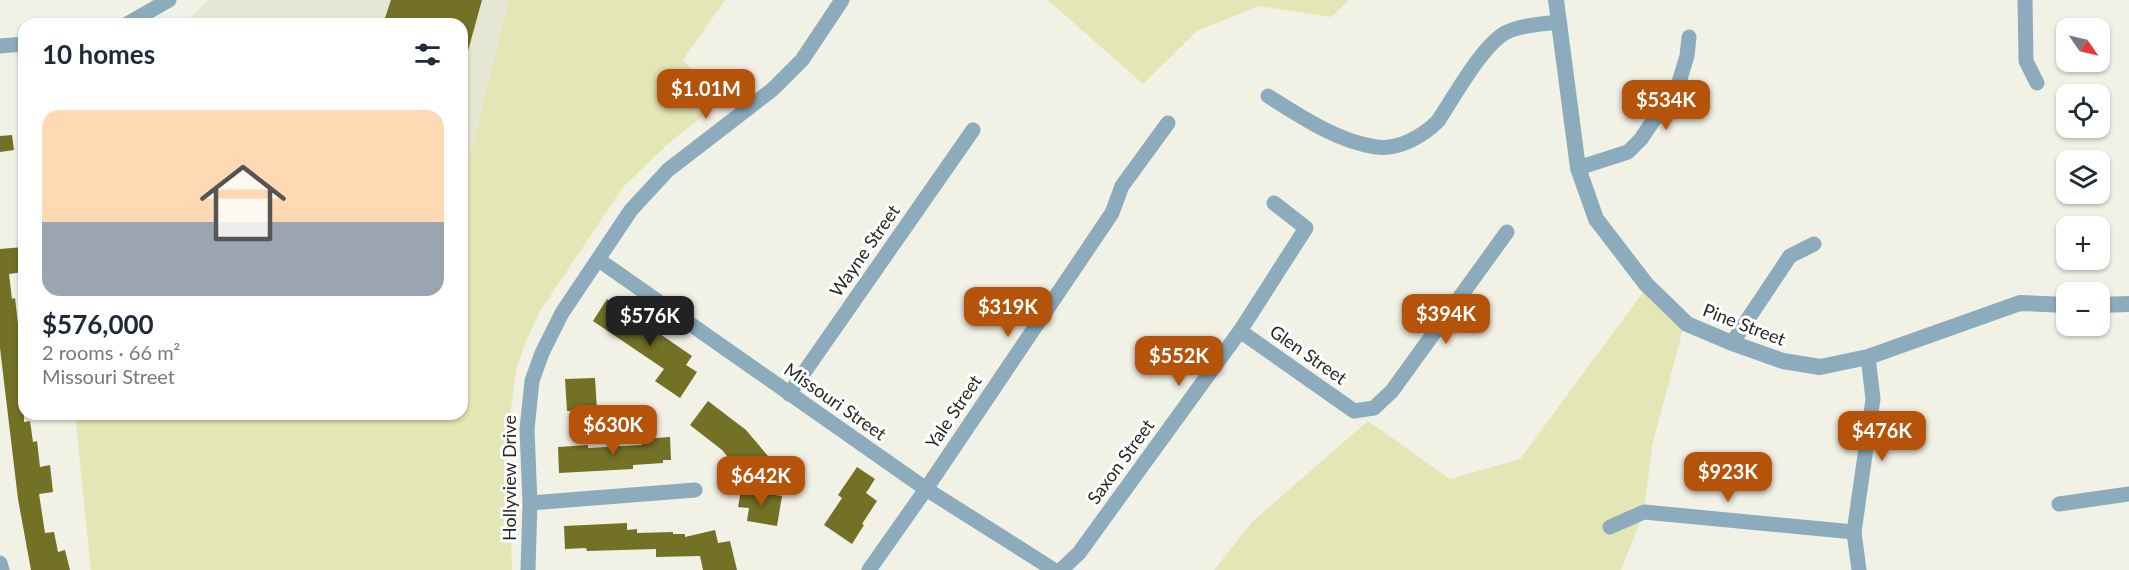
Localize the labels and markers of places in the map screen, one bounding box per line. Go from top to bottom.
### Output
pin: $1.01M [657,69,755,120]
pin: $534K [1624,80,1708,131]
pin: $319K [966,287,1050,338]
pin: $394K [1404,294,1488,345]
pin: $576K [608,296,692,347]
pin: $552K [1137,336,1221,387]
pin: $630K [571,405,655,456]
pin: $476K [1840,411,1924,462]
pin: $923K [1686,452,1770,503]
pin: $642K [719,456,803,507]

